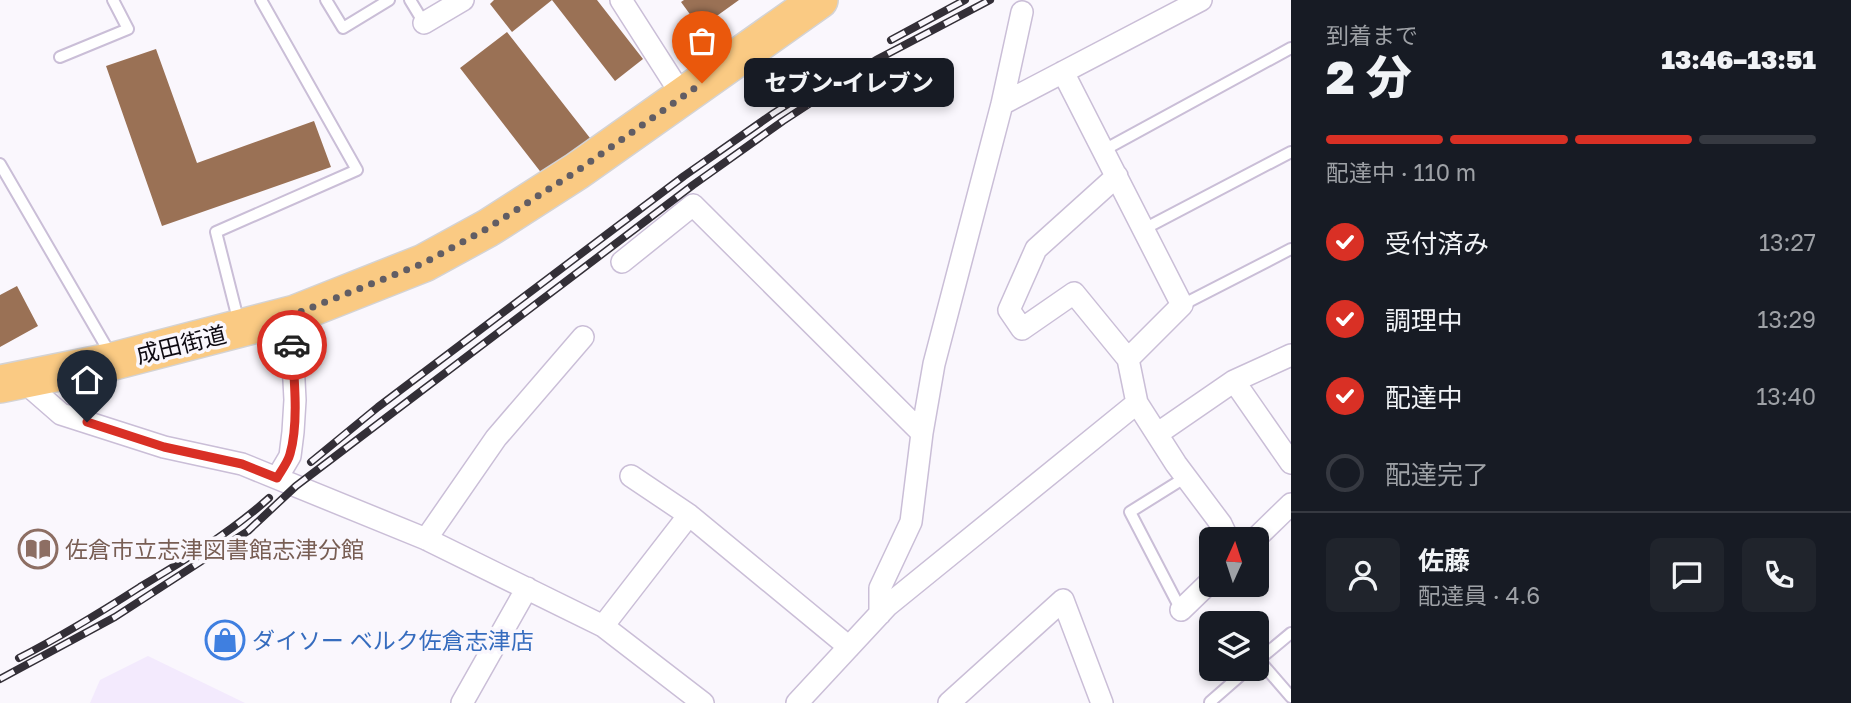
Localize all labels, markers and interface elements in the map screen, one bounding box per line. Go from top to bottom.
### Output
pin [672,11,732,83]
text: 到着まで [1326,21,1418,49]
icon: bag [683,22,721,60]
text: 13:46–13:51 [1661,44,1816,75]
text: 2 分 [1326,49,1412,104]
callout: セブン-イレブン [744,58,954,108]
text: セブン-イレブン [764,68,934,96]
text: 配達中 · 110 m [1326,158,1476,186]
icon: check [1326,223,1364,261]
text: 受付済み [1385,228,1489,259]
text: 13:27 [1759,228,1816,256]
icon: check [1326,300,1364,338]
text: 調理中 [1385,305,1463,336]
text: 13:29 [1757,305,1816,333]
courier [257,310,327,380]
street label: 成田街道 [133,319,229,369]
icon: car [273,326,311,364]
pin [57,350,117,422]
icon: home [68,361,106,399]
icon: check [1326,377,1364,415]
text: 配達中 [1385,382,1463,413]
text: 13:40 [1756,382,1816,410]
text: 配達完了 [1385,459,1489,490]
north arrow [1199,527,1269,597]
map controls [1199,527,1269,681]
library icon: 佐倉市立志津図書館志津分館 [17,528,59,570]
place label: 佐倉市立志津図書館志津分館 [65,535,364,563]
button: person [1326,538,1400,612]
button: chat [1650,538,1724,612]
button: phone [1742,538,1816,612]
text: 佐藤 [1418,545,1470,576]
text: 配達員 · 4.6 [1418,581,1540,609]
button: layers [1199,611,1269,681]
shop icon: ダイソー ベルク佐倉志津店 [204,619,246,661]
place label: ダイソー ベルク佐倉志津店 [252,626,534,654]

